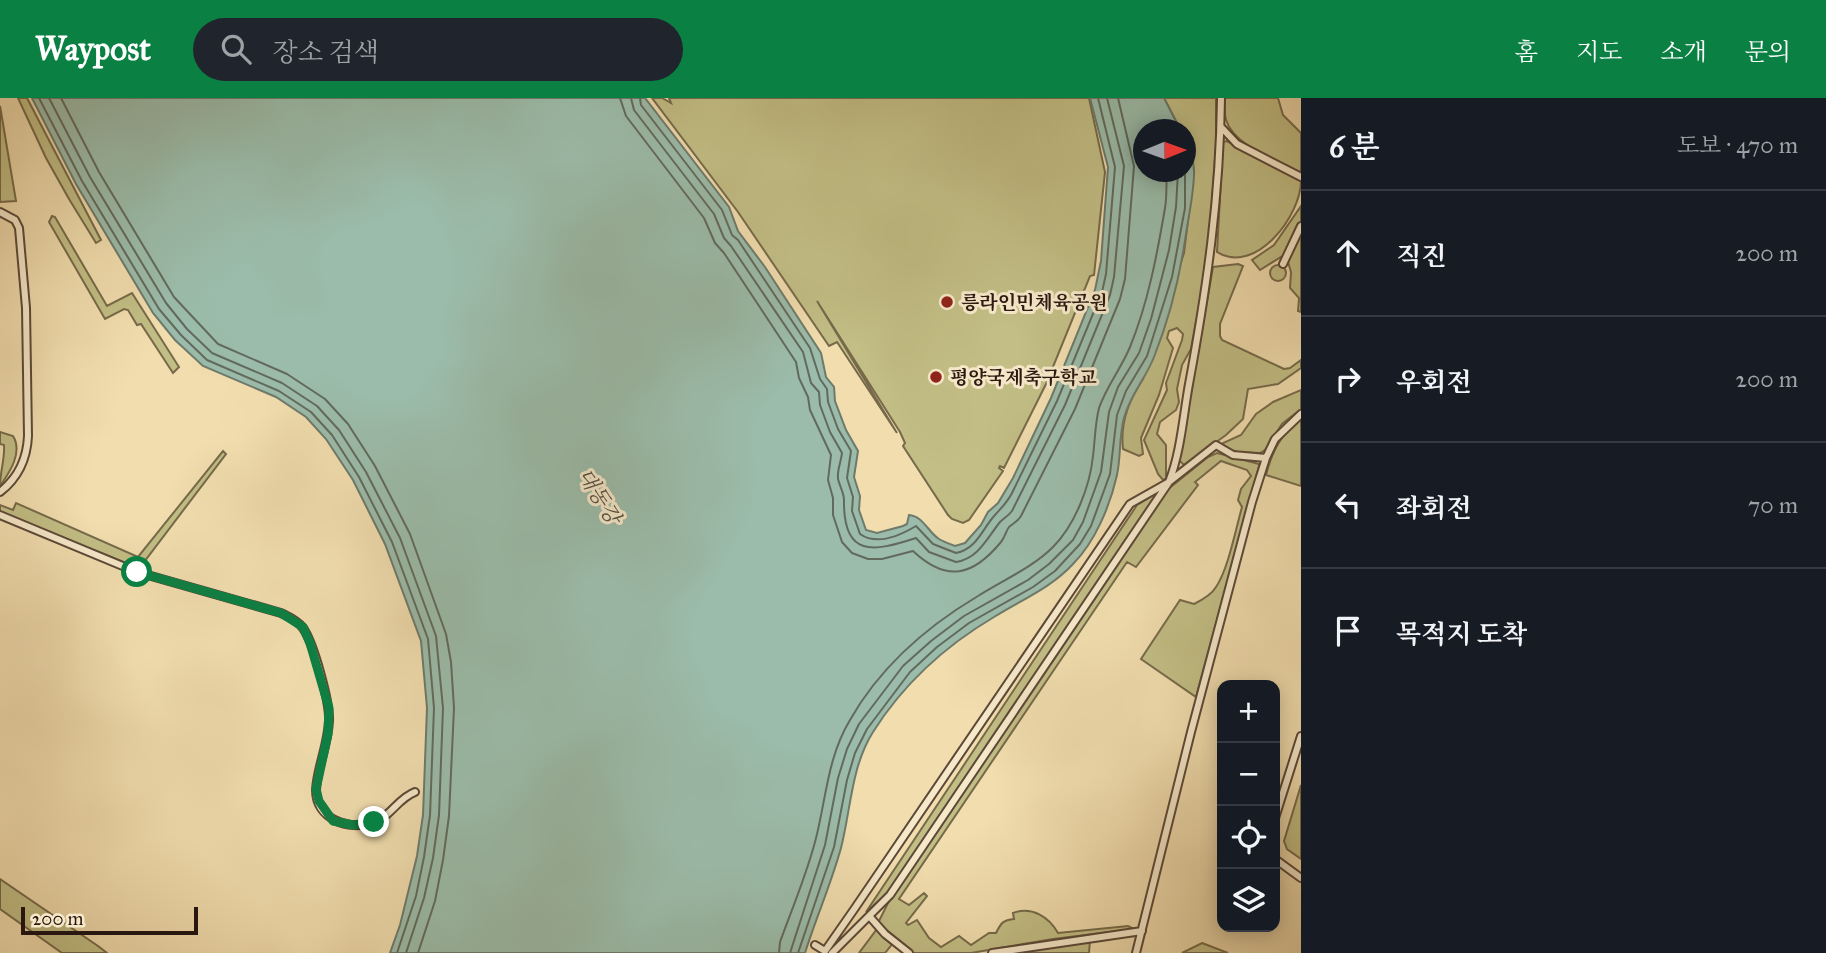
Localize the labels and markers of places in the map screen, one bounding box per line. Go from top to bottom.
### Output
place label: 릉라인민체육공원 [961,291,1108,314]
marker: 릉라인민체육공원 [939,294,955,310]
place label: 평양국제축구학교 [950,366,1097,389]
marker: 평양국제축구학교 [928,369,944,385]

